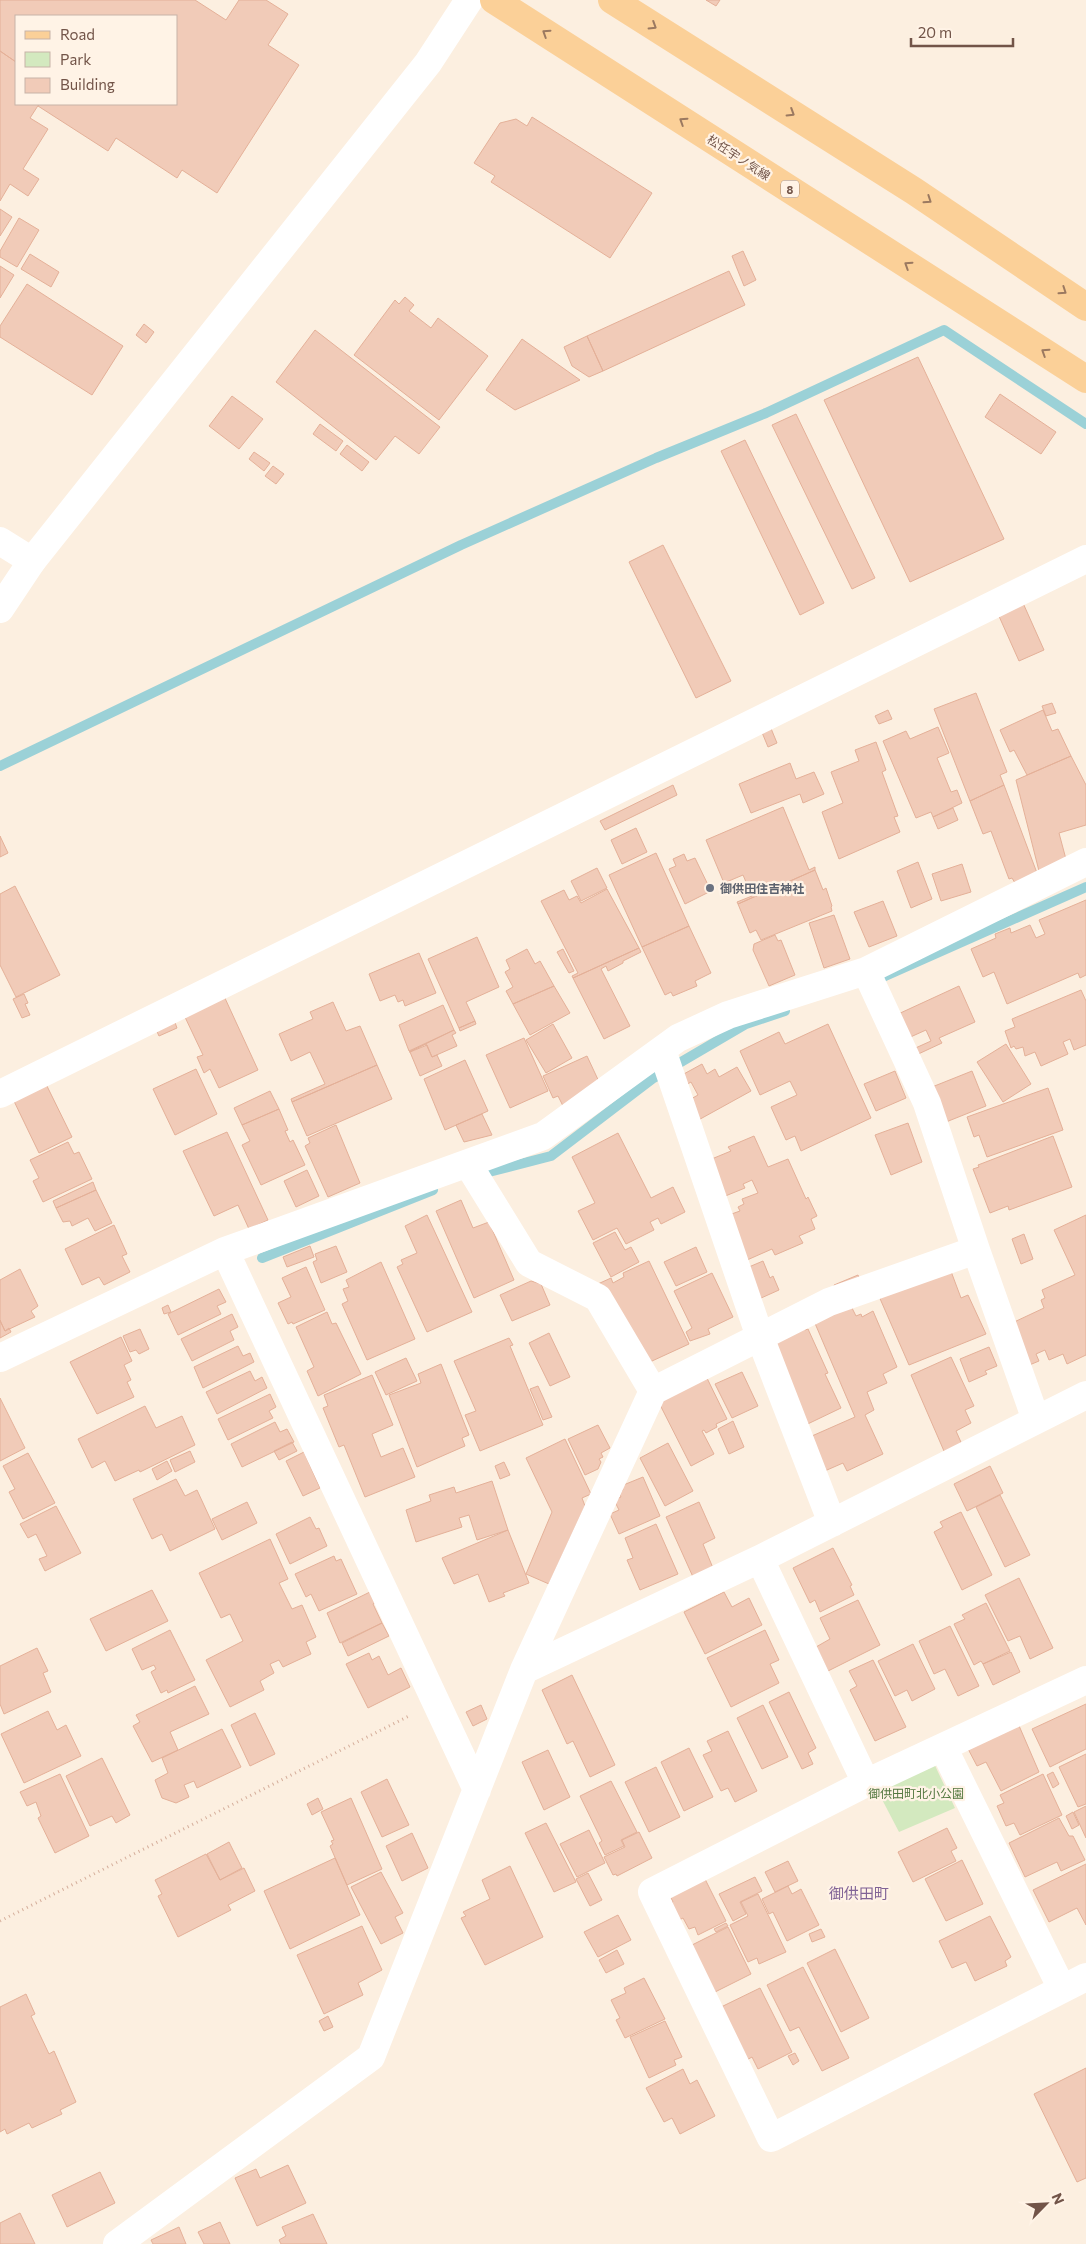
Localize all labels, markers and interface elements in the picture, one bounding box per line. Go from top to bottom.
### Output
legend [15,15,178,105]
scale bar [911,15,1014,47]
one-way arrow [648,20,657,29]
text: 20 m [918,23,952,41]
text: Road [60,25,95,43]
one-way arrow [542,30,551,39]
text: Park [60,50,91,68]
text: Building [60,75,115,93]
one-way arrow [785,107,794,116]
one-way arrow [679,117,688,127]
street label: 松任宇ノ気線 [705,132,773,182]
road number: 8 [781,180,799,198]
one-way arrow [922,194,931,204]
one-way arrow [904,261,913,271]
one-way arrow [1057,285,1066,294]
one-way arrow [1041,349,1050,359]
place label: 御供田住吉神社 [720,881,804,895]
marker: 御供田住吉神社 [704,882,716,894]
park label: 御供田町北小公園 [868,1786,964,1800]
district label: 御供田町 [829,1884,889,1902]
north arrow [1021,2179,1071,2229]
text: N [1048,2190,1068,2207]

